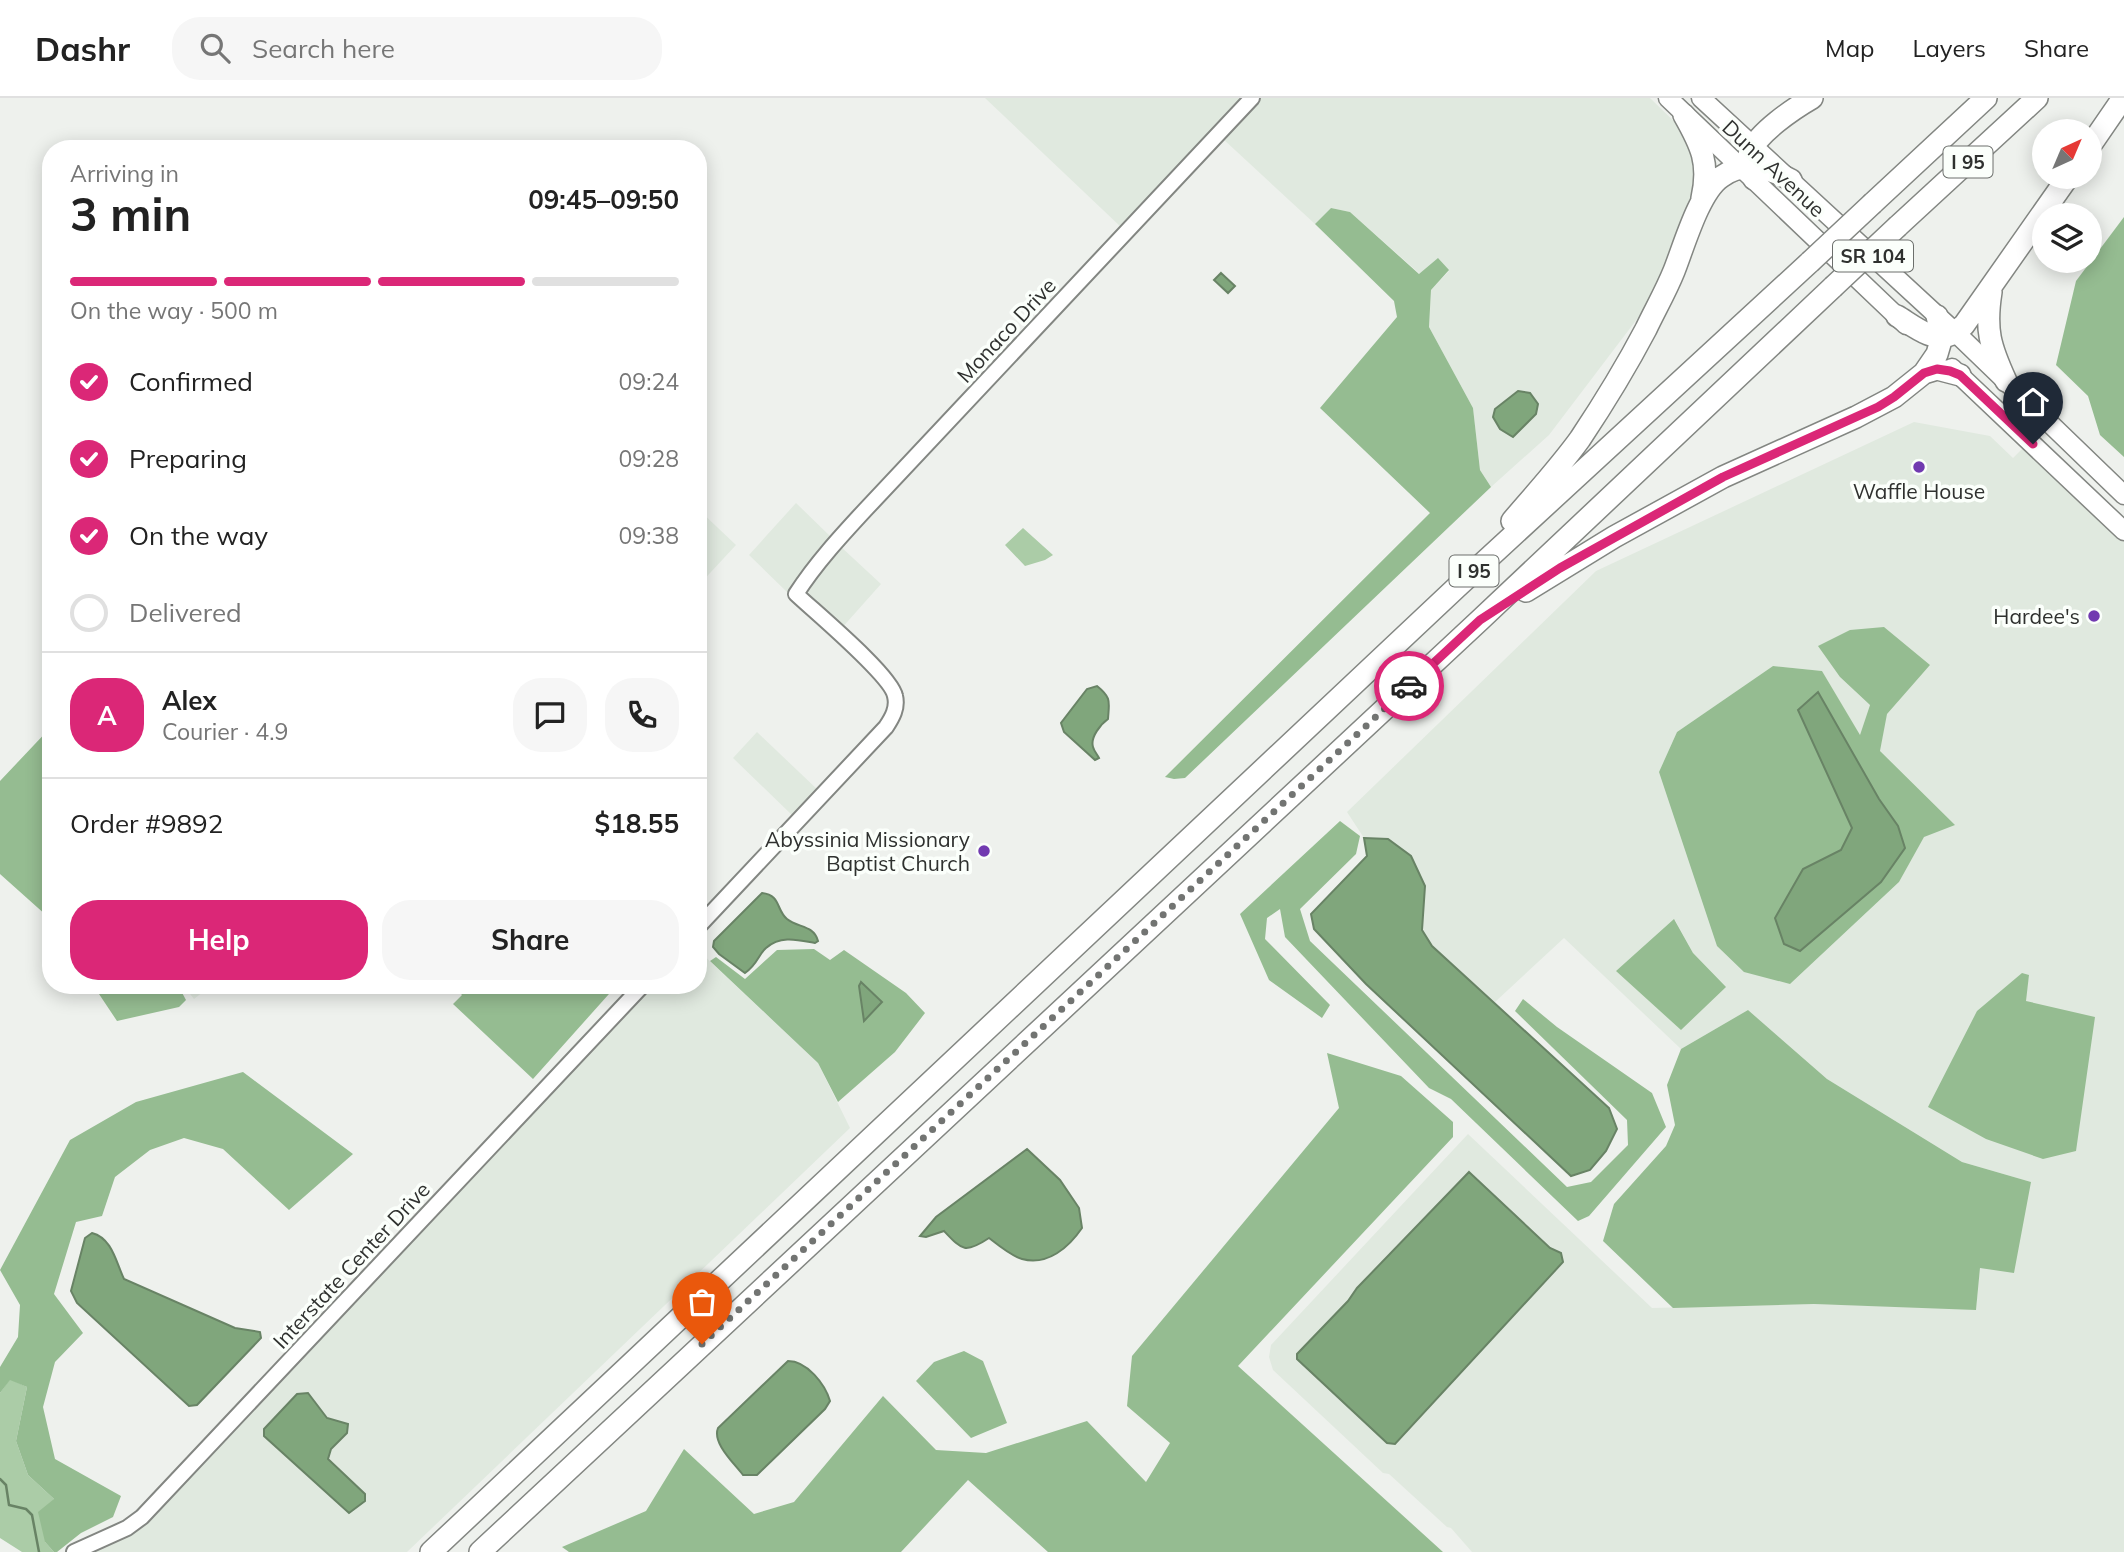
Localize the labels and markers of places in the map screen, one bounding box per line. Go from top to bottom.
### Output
pin [2003,372,2063,444]
marker: Waffle House [1911,459,1927,475]
place label: Waffle House [1853,478,1985,504]
place label: Hardee's [1993,603,2080,629]
marker: Hardee's [2086,608,2102,624]
place label: Abyssinia Missionary Baptist Church [765,826,970,876]
marker: Abyssinia Missionary Baptist Church [976,843,992,859]
pin [672,1272,732,1344]

